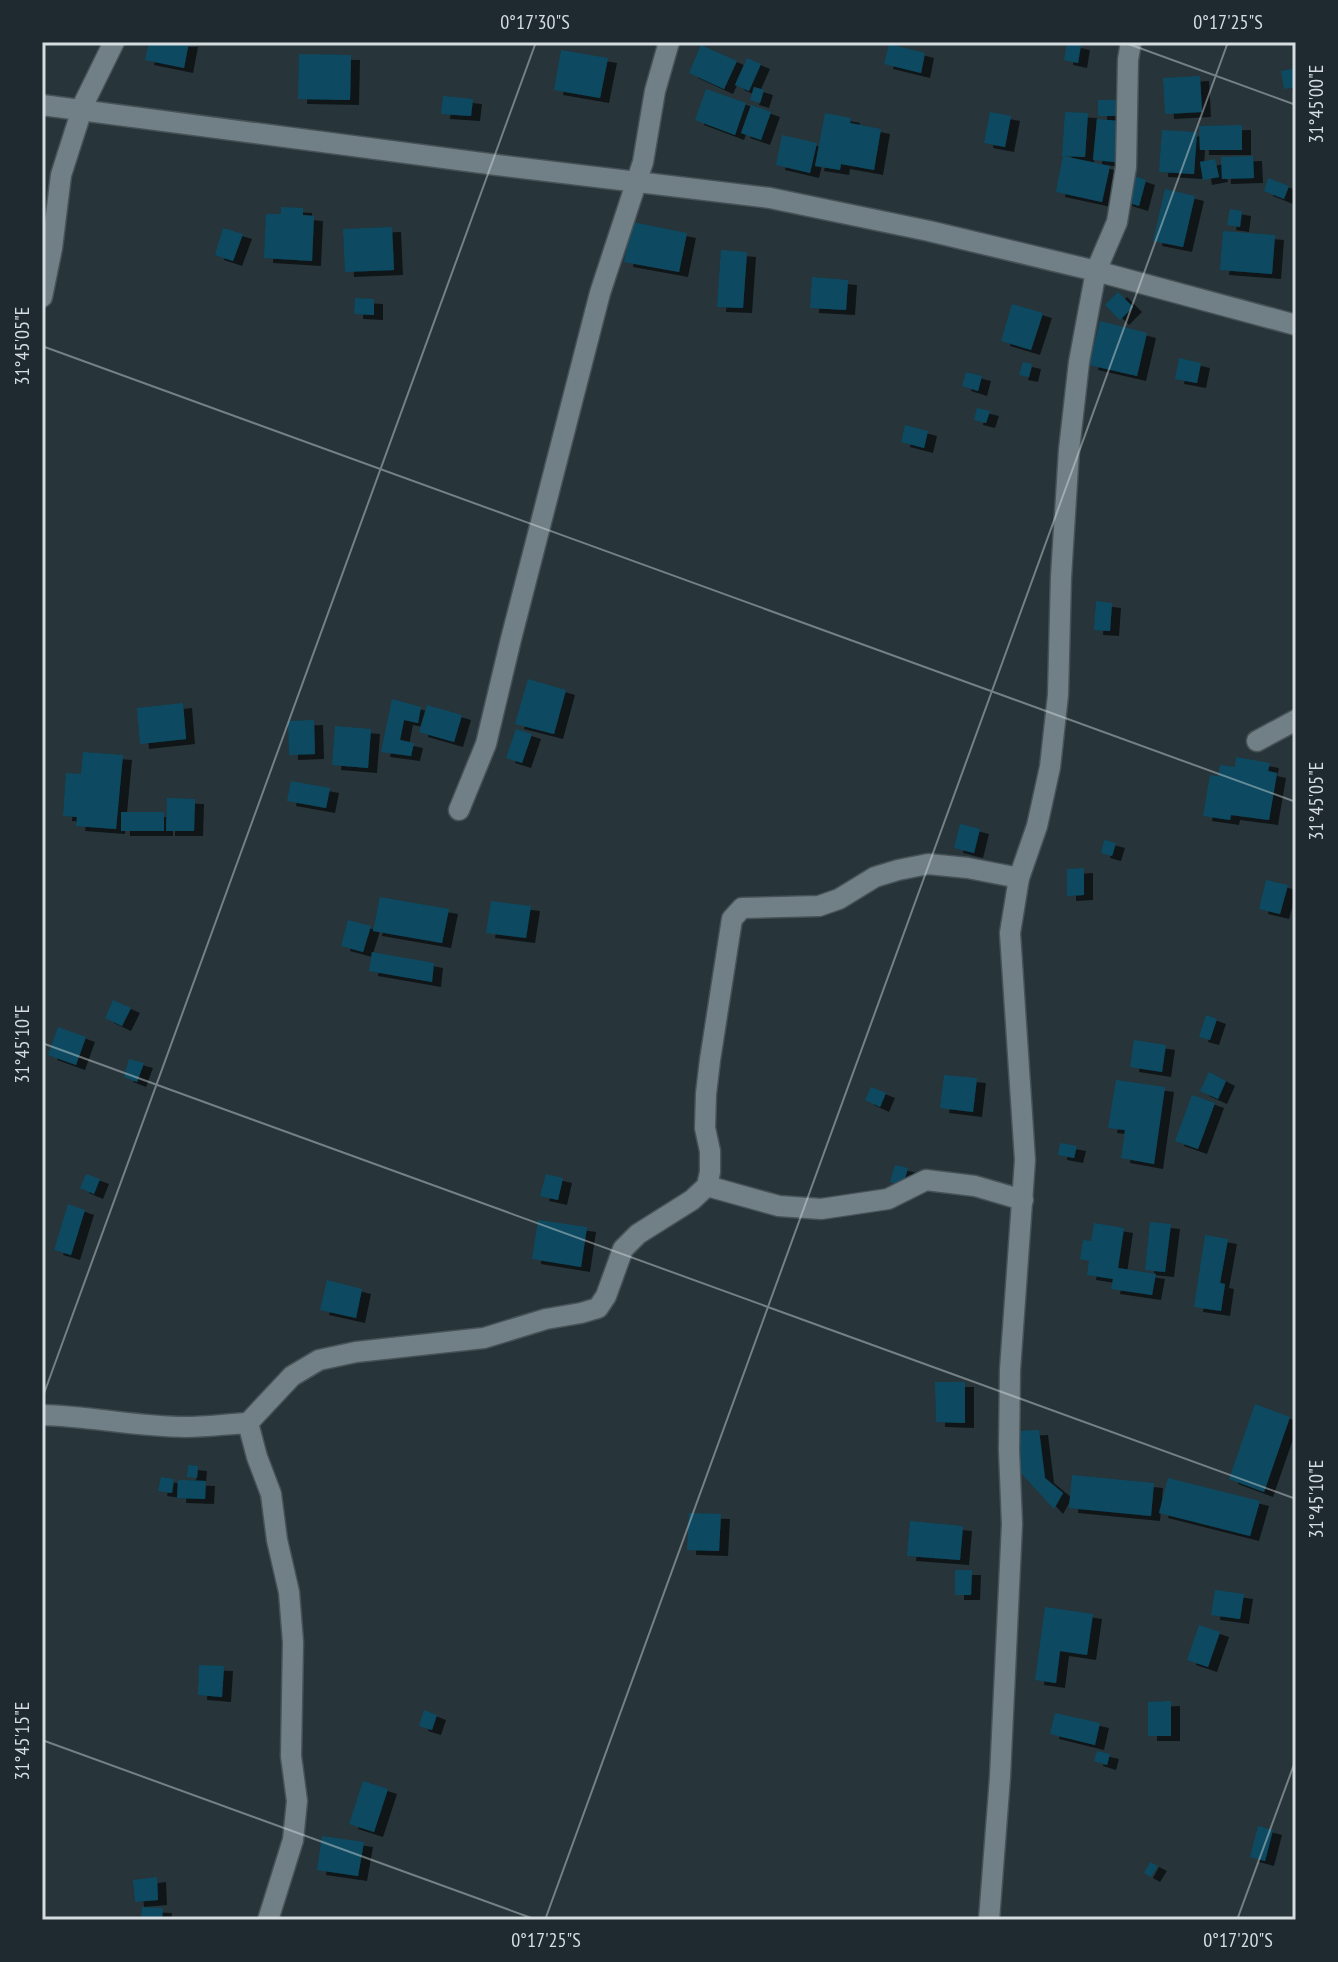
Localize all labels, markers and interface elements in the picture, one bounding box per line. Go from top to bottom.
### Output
text: 0°17'30"S [500,9,570,35]
text: 0°17'25"S [1193,9,1263,35]
text: 31°45'00"E [1303,65,1329,143]
text: 31°45'05"E [9,307,35,385]
text: 31°45'05"E [1303,762,1329,840]
text: 31°45'10"E [9,1005,35,1083]
text: 31°45'10"E [1303,1460,1329,1538]
text: 31°45'15"E [9,1702,35,1780]
text: 0°17'25"S [511,1927,581,1953]
text: 0°17'20"S [1203,1927,1273,1953]

